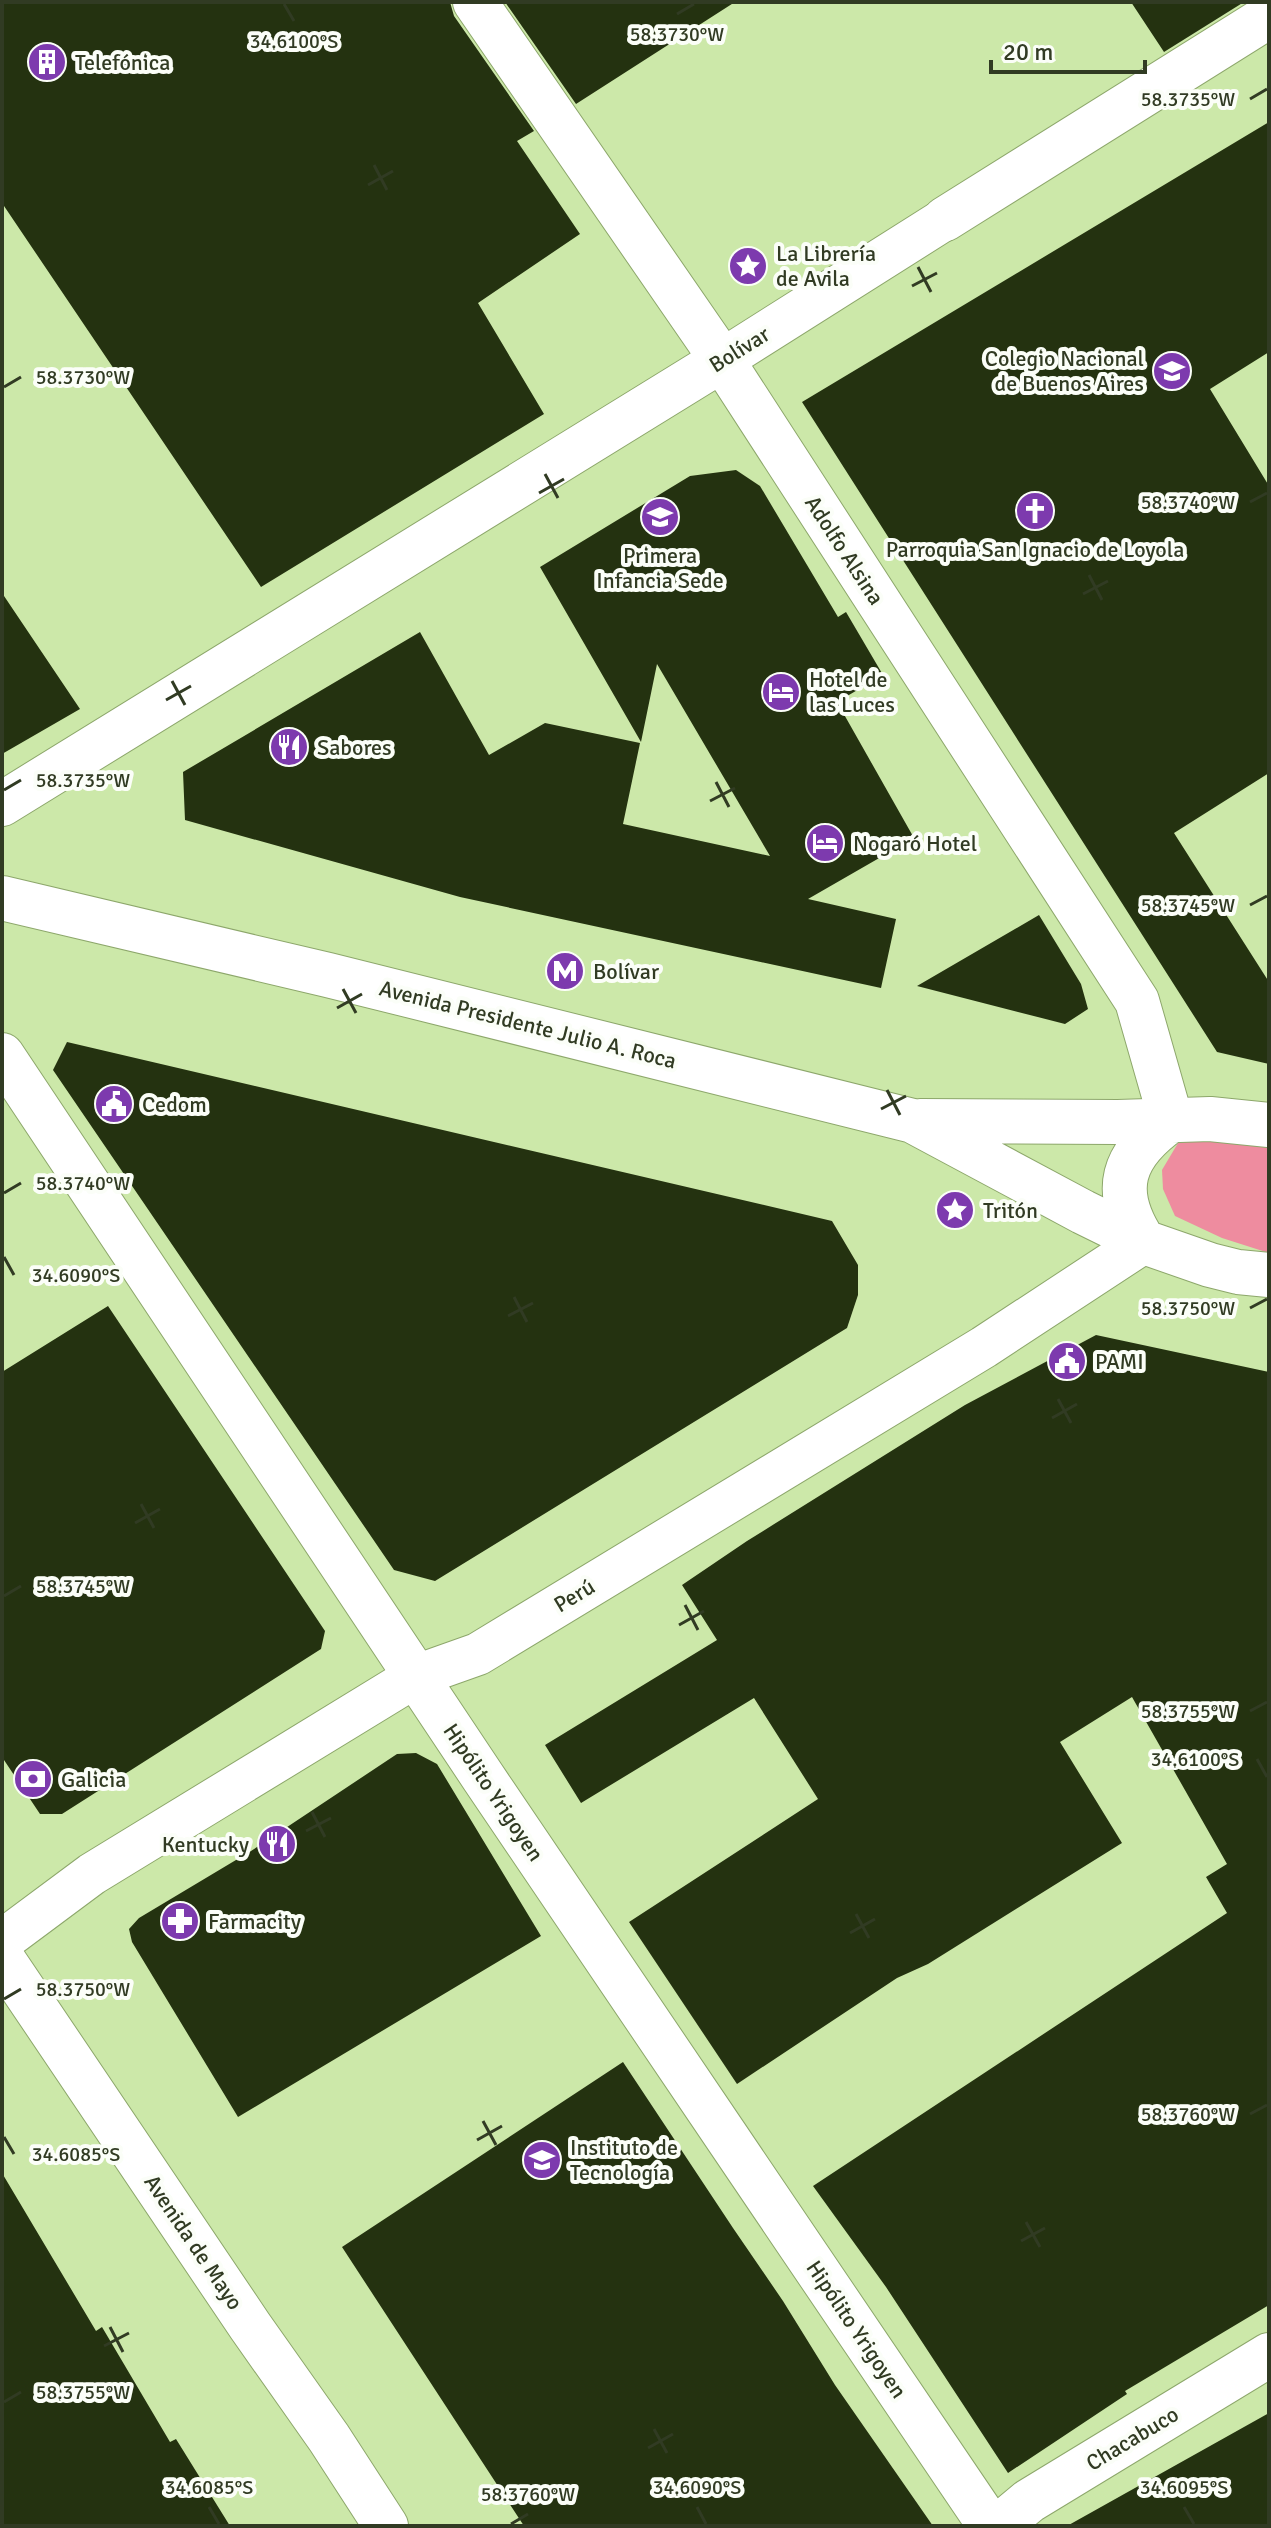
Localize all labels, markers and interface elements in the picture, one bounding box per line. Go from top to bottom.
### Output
text: 58.3730°W [630,22,724,47]
scale bar [991,24,1145,74]
text: 34.6100°S [250,29,338,54]
text: 20 m [1003,37,1053,67]
building icon: Telefónica [26,41,68,83]
place label: Telefónica [75,49,170,76]
text: 58.3735°W [1141,87,1235,112]
place label: La Librería de Avila [776,240,876,292]
place icon: La Librería de Avila [727,245,769,287]
street label: Bolívar [704,320,774,378]
place label: Colegio Nacional de Buenos Aires [985,345,1144,397]
school or university icon: Colegio Nacional de Buenos Aires [1151,350,1193,392]
text: 58.3730°W [36,365,130,390]
church icon: Parroquia San Ignacio de Loyola [1014,490,1056,532]
text: 58.3740°W [1141,490,1235,515]
street label: Adolfo Alsina [799,491,890,610]
school or university icon: Primera Infancia Sede [639,496,681,538]
place label: Parroquia San Ignacio de Loyola [886,536,1184,563]
place label: Primera Infancia Sede [596,542,724,594]
place label: Hotel de las Luces [809,666,895,718]
hotel icon: Hotel de las Luces [760,671,802,713]
restaurant icon: Sabores [268,726,310,768]
place label: Sabores [317,734,392,761]
text: 58.3735°W [36,768,130,793]
hotel icon: Nogaró Hotel [804,822,846,864]
place label: Nogaró Hotel [853,830,977,857]
text: 58.3745°W [1141,893,1235,918]
metro station icon: Bolívar [544,950,586,992]
place label: Bolívar [593,958,659,985]
street label: Avenida Presidente Julio A. Roca [377,974,679,1075]
public building icon: Cedom [93,1083,135,1125]
place label: Cedom [142,1091,207,1118]
text: 58.3740°W [36,1171,130,1196]
place icon: Tritón [934,1189,976,1231]
place label: Tritón [983,1197,1038,1224]
text: 34.6090°S [32,1263,120,1288]
text: 58.3750°W [1141,1296,1235,1321]
public building icon: PAMI [1046,1340,1088,1382]
place label: PAMI [1095,1348,1144,1375]
street label: Perú [549,1573,600,1618]
text: 58.3745°W [36,1574,130,1599]
text: 58.3755°W [1141,1699,1235,1724]
street label: Hipólito Yrigoyen [438,1718,550,1866]
text: 34.6100°S [1151,1747,1239,1772]
bank icon: Galicia [12,1758,54,1800]
place label: Galicia [61,1766,126,1793]
restaurant icon: Kentucky [256,1823,298,1865]
place label: Kentucky [162,1831,250,1858]
pharmacy icon: Farmacity [159,1900,201,1942]
place label: Farmacity [208,1908,302,1935]
text: 58.3750°W [36,1977,130,2002]
text: 58.3760°W [1141,2102,1235,2127]
place label: Instituto de Tecnología [570,2134,678,2186]
school or university icon: Instituto de Tecnología [521,2139,563,2181]
text: 34.6085°S [32,2142,120,2167]
street label: Avenida de Mayo [138,2170,249,2315]
street label: Hipólito Yrigoyen [801,2255,913,2403]
text: 58.3755°W [36,2380,130,2405]
street label: Chacabuco [1081,2400,1183,2477]
text: 34.6085°S [165,2475,253,2500]
text: 34.6090°S [653,2475,741,2500]
text: 34.6095°S [1140,2475,1228,2500]
text: 58.3760°W [481,2482,575,2507]

